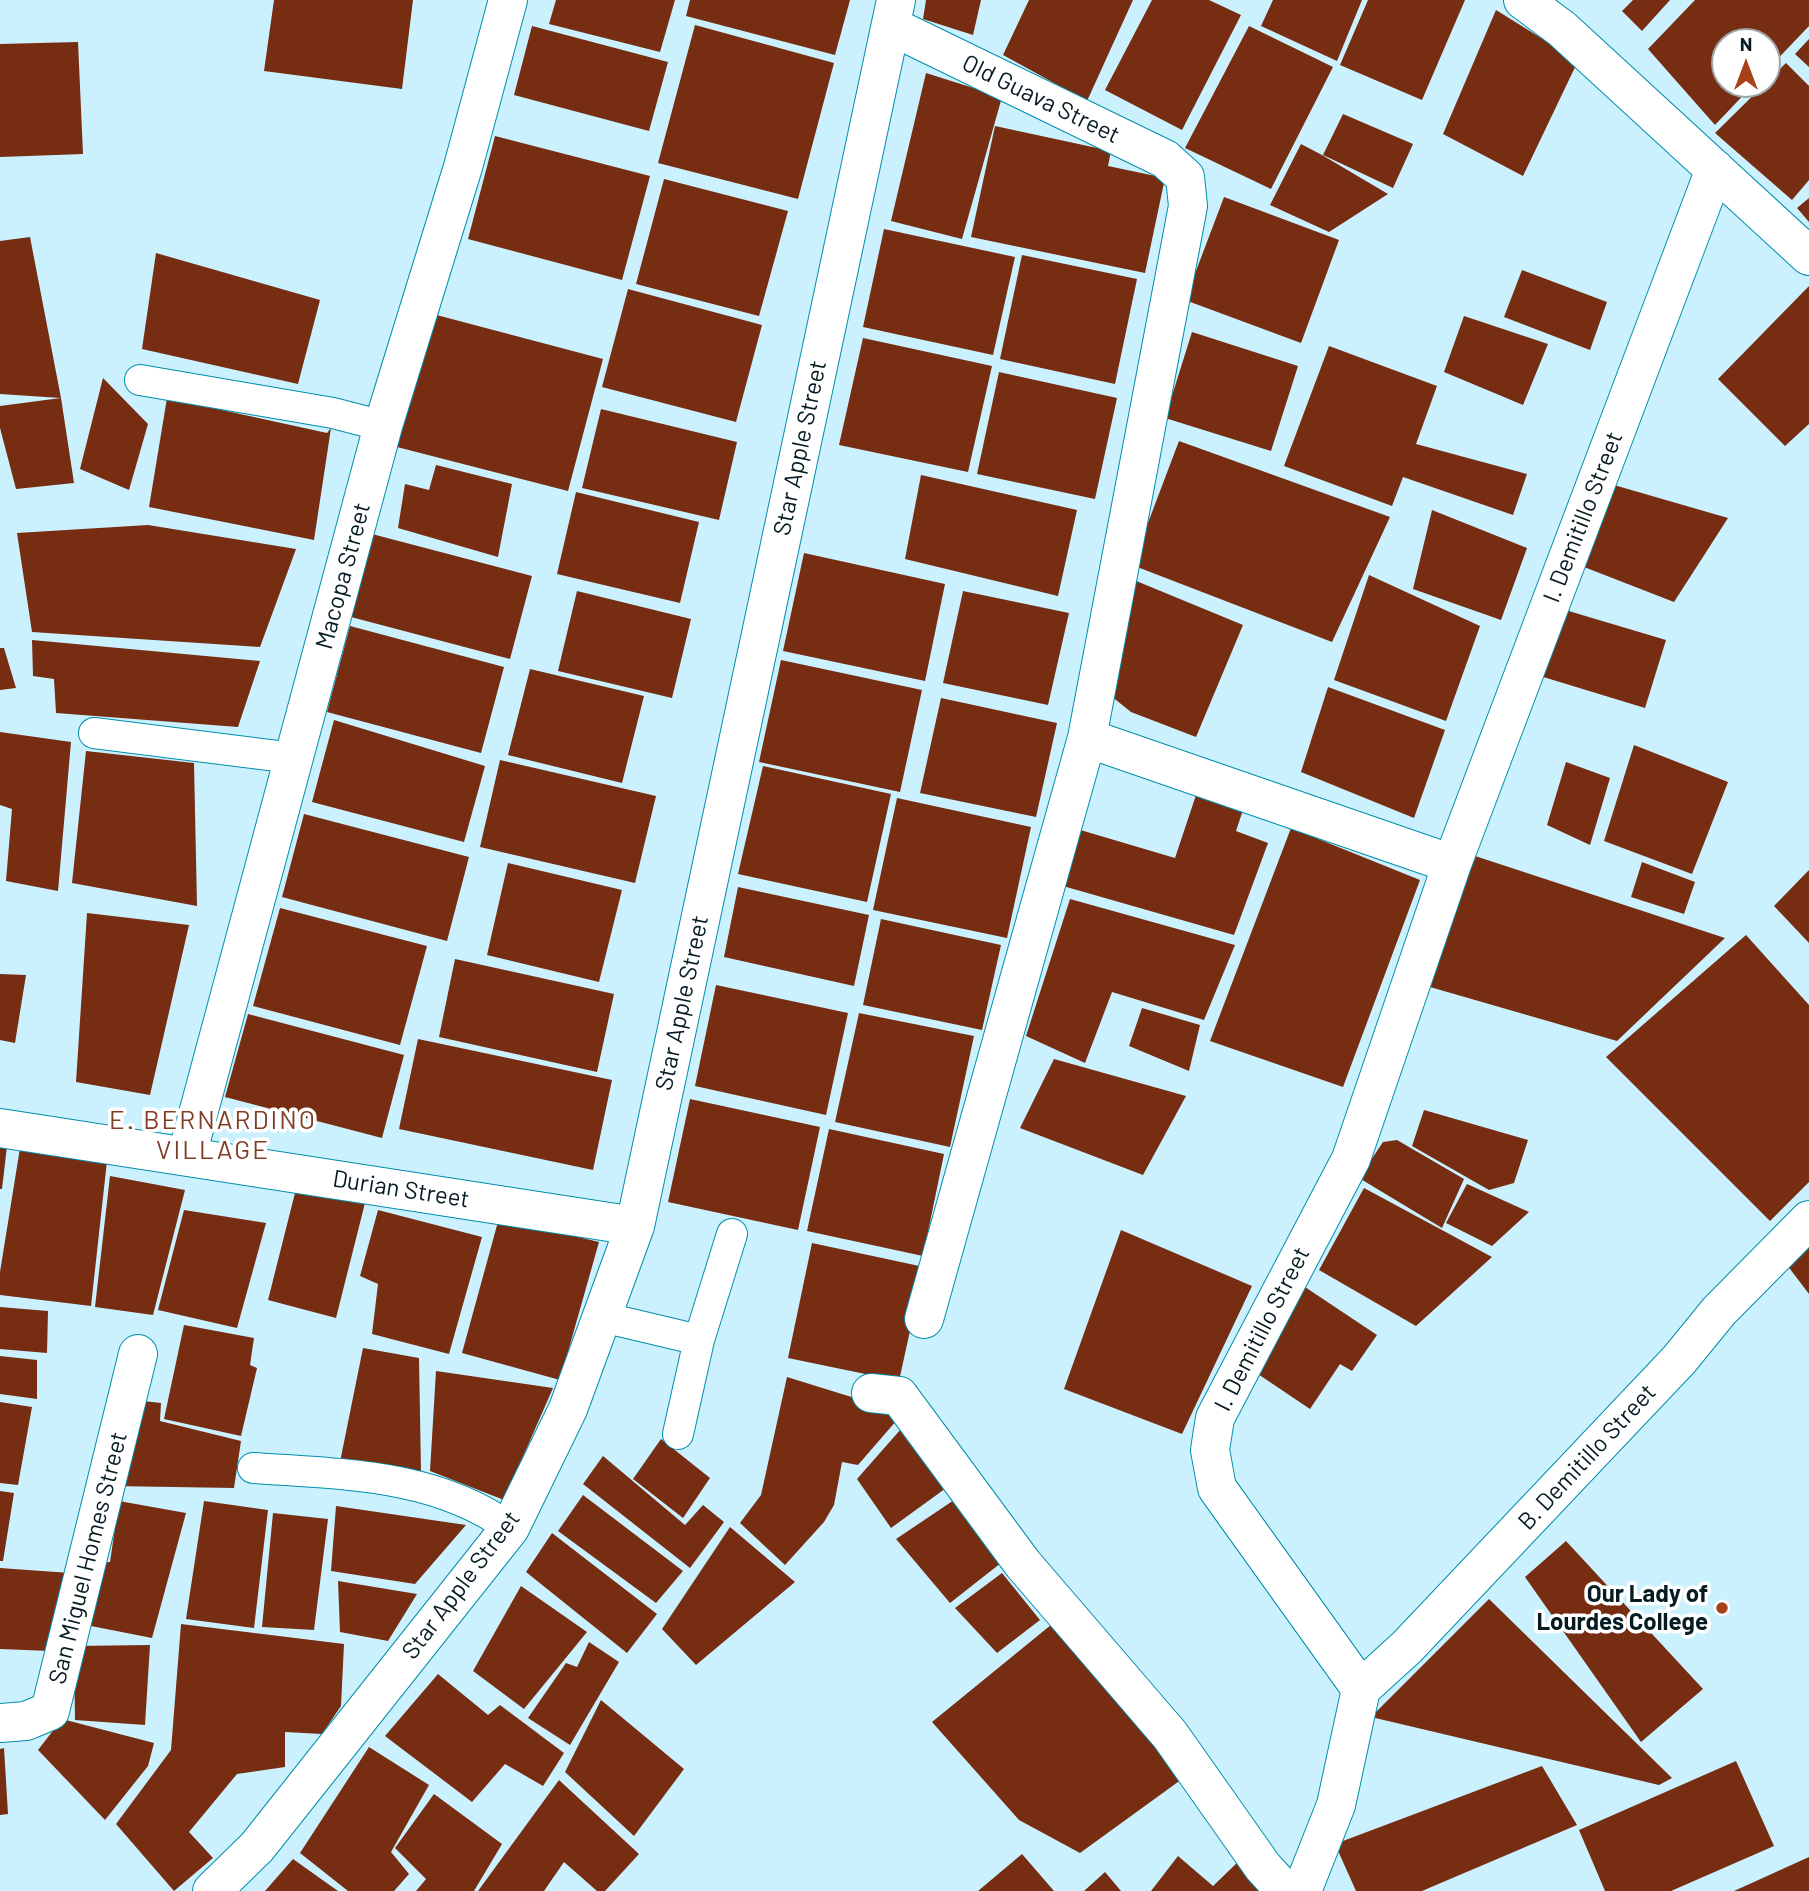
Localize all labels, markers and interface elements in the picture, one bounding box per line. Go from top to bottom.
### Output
north arrow [1711,28,1781,98]
text: N [1740,32,1752,55]
street label: Old Guava Street [957,48,1125,150]
street label: Star Apple Street [767,358,833,538]
street label: I. Demitillo Street [1537,428,1629,606]
street label: Macopa Street [310,499,376,653]
street label: Star Apple Street [649,913,715,1093]
district label: E. BERNARDINO VILLAGE [111,1104,315,1166]
street label: Durian Street [331,1164,471,1214]
street label: I. Demitillo Street [1208,1242,1316,1416]
street label: B. Demitillo Street [1512,1378,1662,1536]
street label: San Miguel Homes Street [43,1429,133,1687]
street label: Star Apple Street [396,1505,526,1665]
place label: Our Lady of Lourdes College [1536,1580,1708,1636]
marker: Our Lady of Lourdes College [1714,1600,1730,1616]

